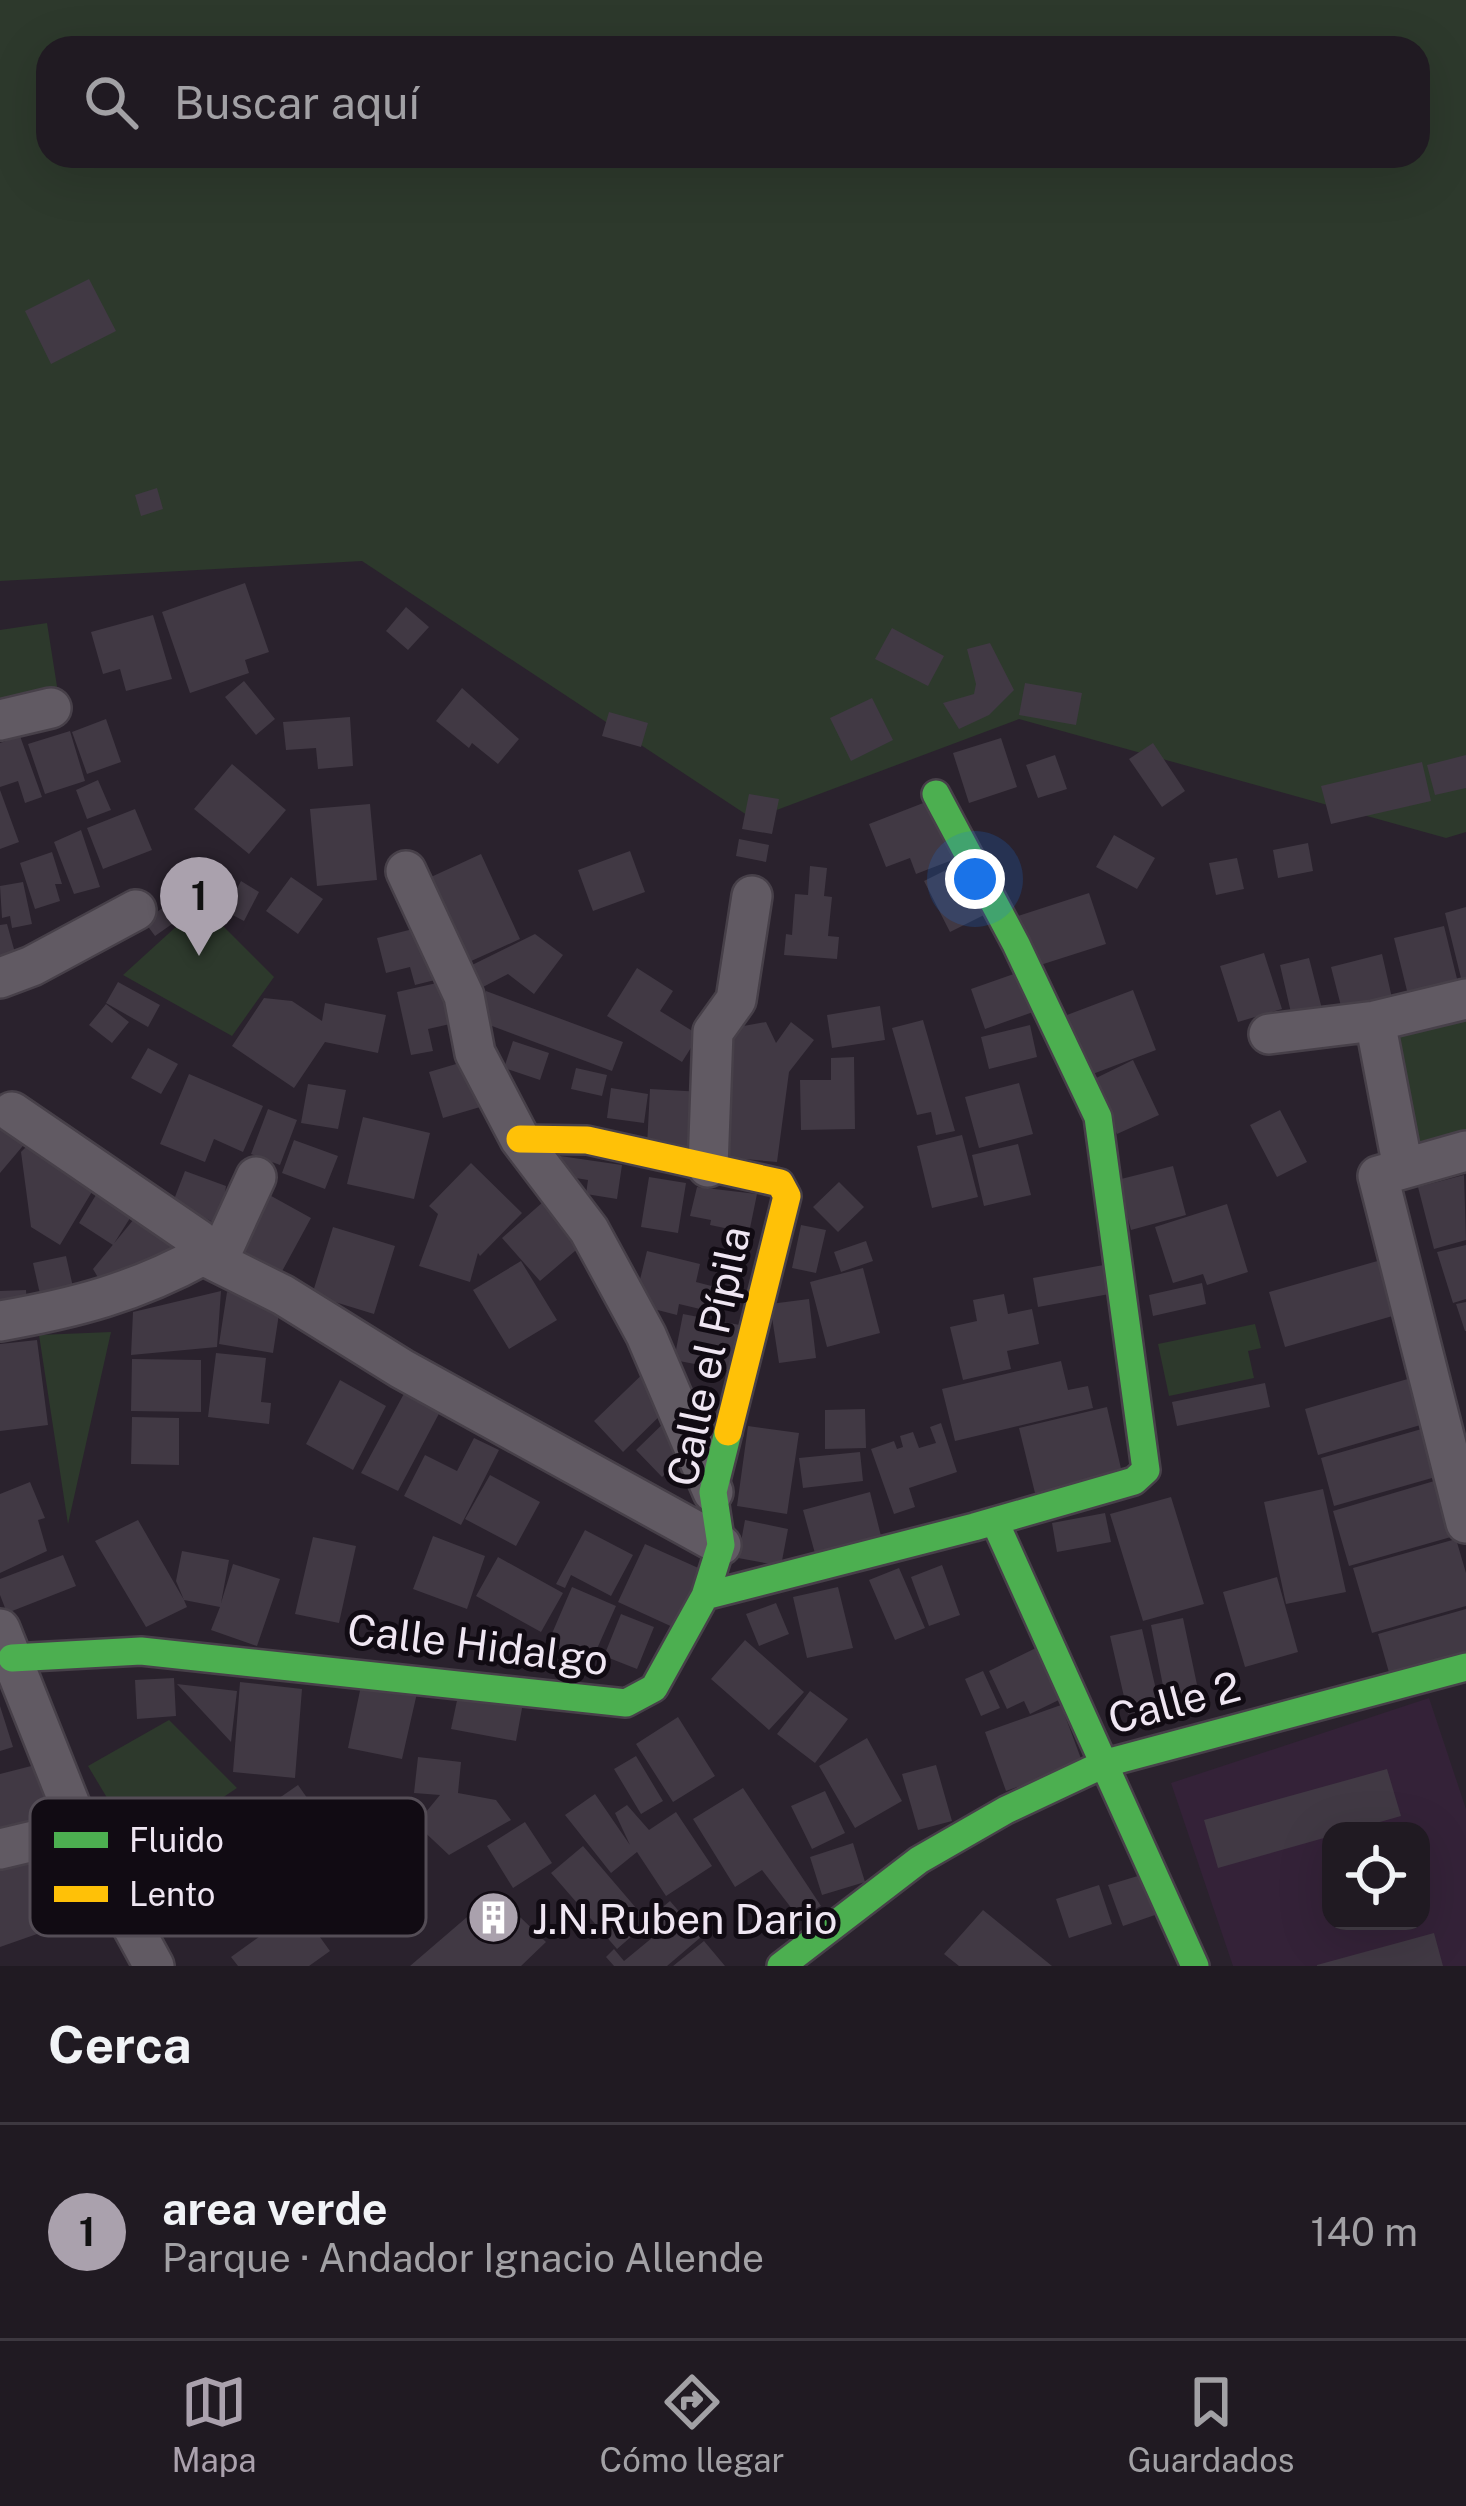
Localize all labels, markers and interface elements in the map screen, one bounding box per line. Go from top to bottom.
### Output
search box [36,36,1430,168]
icon: search [78,69,144,135]
text: Buscar aquí [174,76,420,129]
your location [945,849,1005,909]
pin: 1 [160,857,238,956]
street label: Calle el Pípila [657,1222,759,1490]
street label: Calle Hidalgo [345,1604,611,1684]
street label: Calle 2 [1103,1661,1245,1743]
legend [30,1798,426,1936]
text: Fluido [129,1821,224,1859]
map controls [1322,1822,1430,1930]
button: locate [1322,1822,1430,1930]
text: Lento [129,1875,216,1913]
building icon: J.N.Ruben Dario [465,1890,521,1946]
place label: J.N.Ruben Dario [532,1894,838,1943]
text: Cerca [48,2015,192,2074]
text: area verde [162,2182,388,2235]
text: 1 [79,2209,95,2255]
text: 140 m [1311,2209,1418,2255]
text: Parque · Andador Ignacio Allende [162,2235,764,2281]
tab: Mapa [172,2369,257,2479]
tab: Cómo llegar [600,2369,784,2479]
tab: Guardados [1127,2369,1294,2479]

